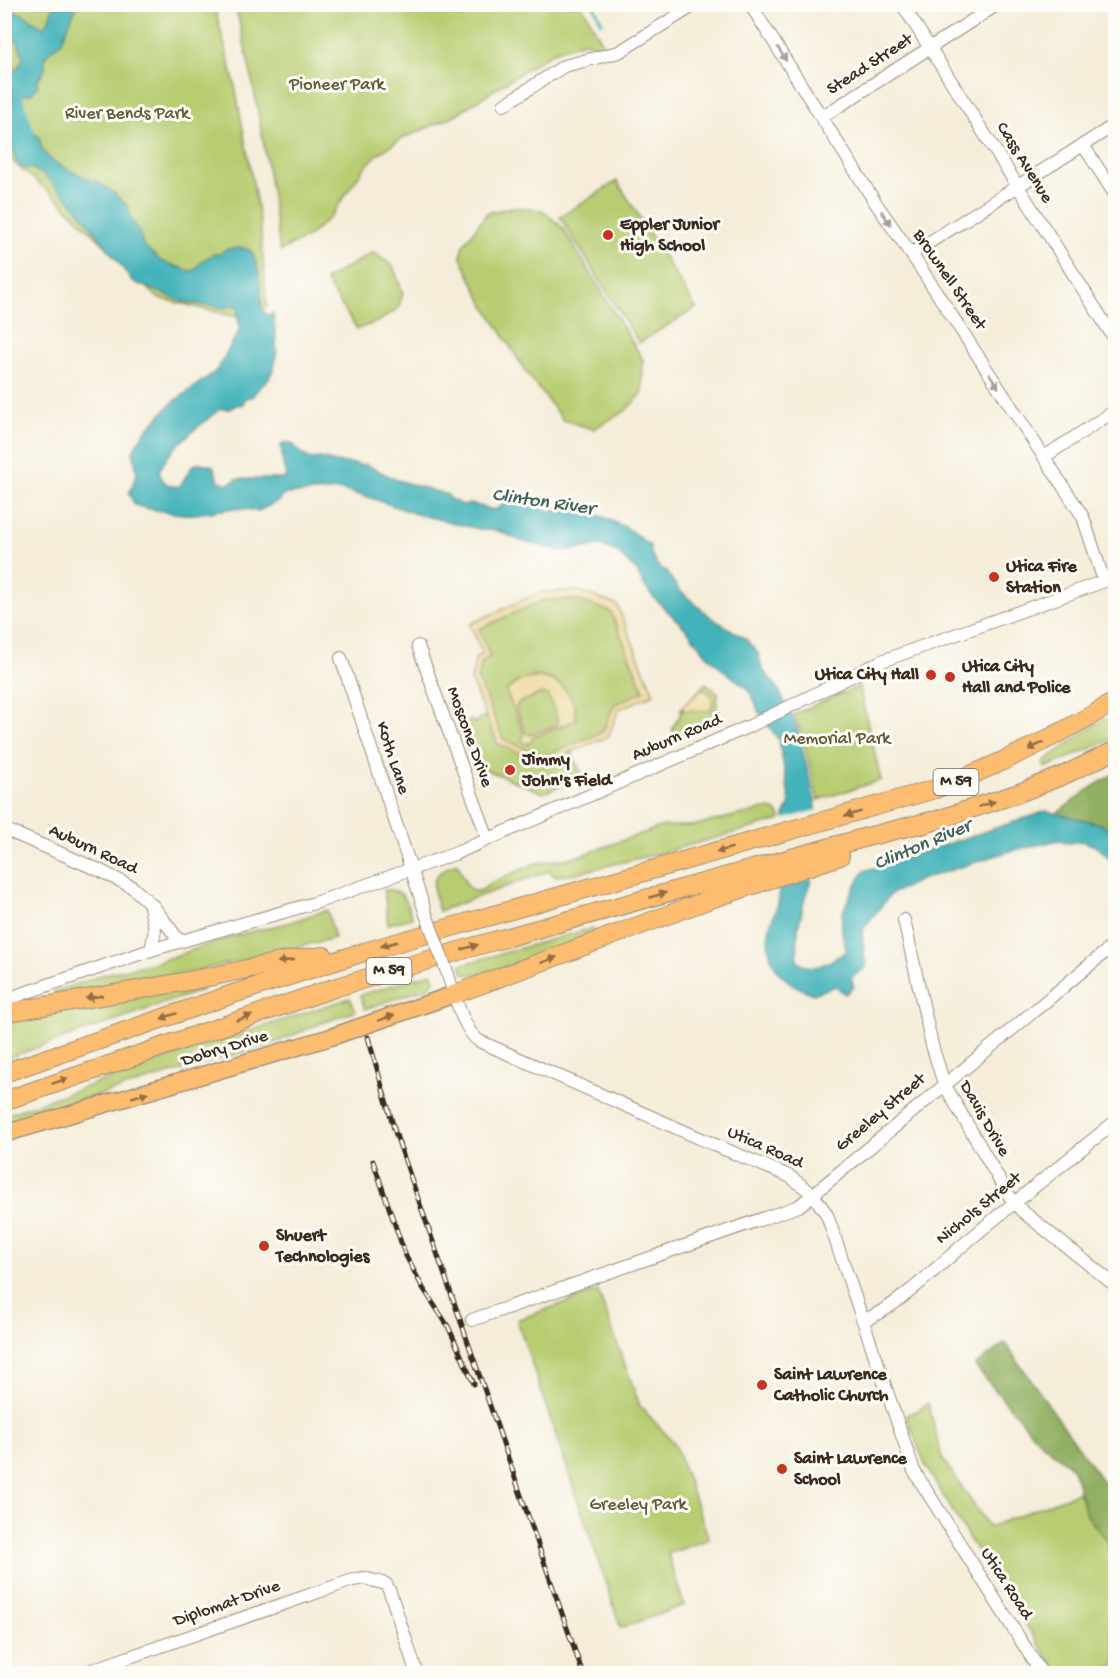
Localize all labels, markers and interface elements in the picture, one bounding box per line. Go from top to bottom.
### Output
street label: Stead Street [823,29,918,100]
one-way arrow [776,46,787,62]
park label: Pioneer Park [288,75,387,96]
park label: River Bends Park [65,104,191,125]
street label: Cass Avenue [991,119,1057,208]
one-way arrow [880,210,892,226]
place label: Eppler Junior High School [620,215,722,257]
street label: Brownell Street [907,225,991,336]
marker: Eppler Junior High School [601,228,615,242]
one-way arrow [988,372,1000,388]
water label: Clinton River [490,484,599,522]
place label: Utica Fire Station [1006,557,1078,599]
marker: Utica Fire Station [987,570,1001,584]
place label: Utica City Hall and Police [962,657,1071,699]
place label: Utica City Hall [815,665,919,686]
marker: Utica City Hall [924,668,938,682]
marker: Utica City Hall and Police [943,670,957,684]
street label: Moscone Drive [441,684,497,791]
street label: Auburn Road [629,709,726,766]
street label: Koth Lane [370,719,414,798]
park label: Memorial Park [784,729,892,750]
one-way arrow [1027,742,1044,751]
place label: Jimmy John's Field [521,750,614,792]
marker: Jimmy John's Field [503,763,517,777]
road number: M 59 [934,769,978,795]
one-way arrow [978,799,996,808]
one-way arrow [844,810,862,819]
water label: Clinton River [871,814,978,877]
street label: Auburn Road [45,820,142,880]
one-way arrow [715,846,733,855]
one-way arrow [649,889,667,899]
one-way arrow [380,940,398,949]
one-way arrow [461,942,479,951]
one-way arrow [540,954,558,964]
one-way arrow [276,956,295,965]
road number: M 59 [366,958,412,984]
one-way arrow [84,993,103,1002]
one-way arrow [160,1012,178,1022]
one-way arrow [235,1013,253,1022]
one-way arrow [377,1013,395,1023]
street label: Dobry Drive [178,1026,271,1072]
street label: Greeley Street [832,1068,931,1157]
one-way arrow [51,1076,69,1086]
street label: Davis Drive [953,1077,1014,1161]
one-way arrow [131,1090,149,1099]
street label: Utica Road [724,1122,808,1175]
street label: Nichols Street [932,1167,1027,1250]
place label: Shuert Technologies [274,1226,371,1268]
marker: Shuert Technologies [257,1239,271,1253]
place label: Saint Lawrence Catholic Church [773,1365,889,1407]
marker: Saint Lawrence Catholic Church [755,1378,769,1392]
place label: Saint Lawrence School [794,1449,907,1491]
marker: Saint Lawrence School [775,1462,789,1476]
park label: Greeley Park [589,1495,688,1516]
street label: Utica Road [975,1544,1038,1625]
street label: Diplomat Drive [170,1576,284,1632]

